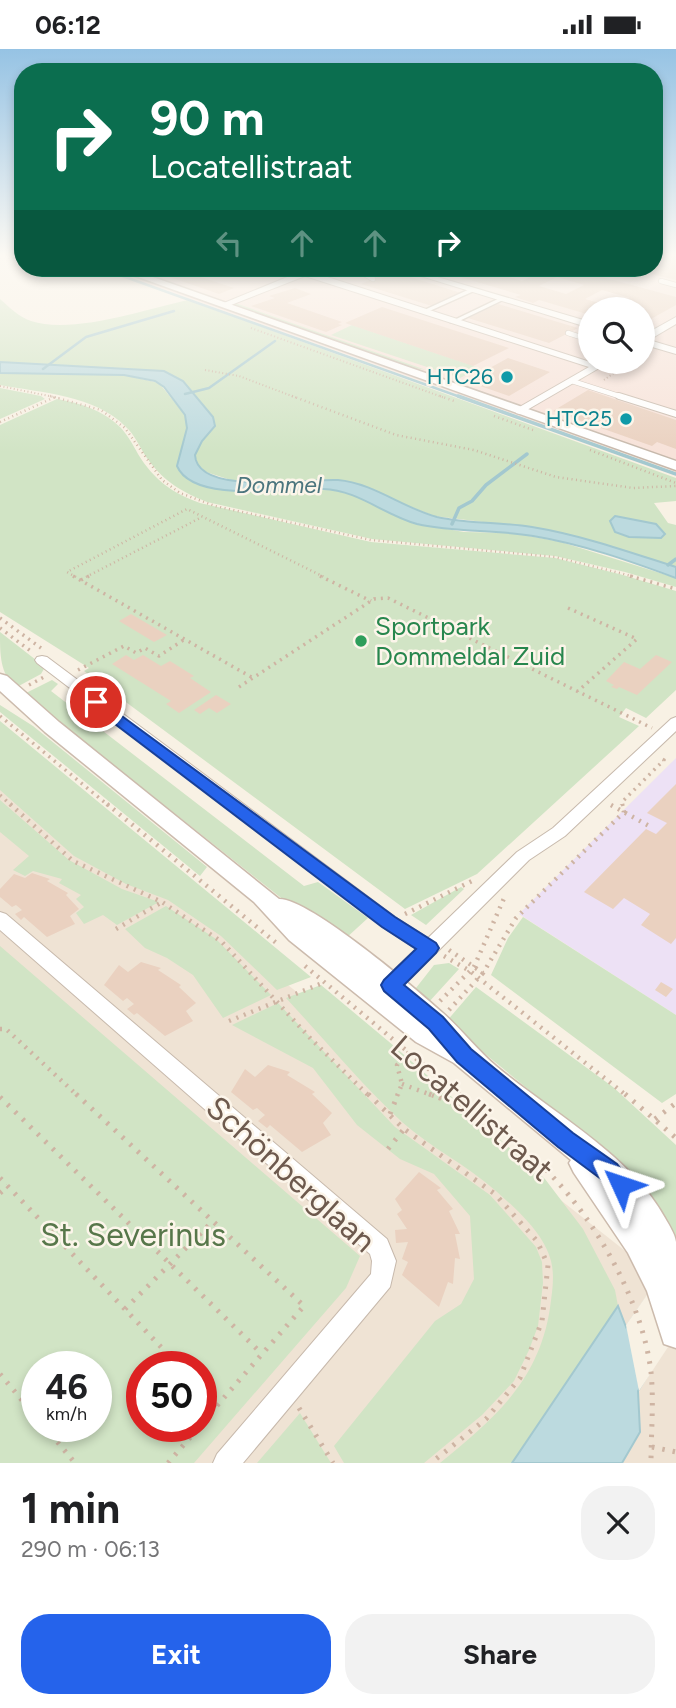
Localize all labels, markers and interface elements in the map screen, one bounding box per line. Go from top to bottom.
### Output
text: 06:12 [35,9,101,41]
text: 90 m [150,88,265,147]
icon: right [35,91,126,182]
text: Locatellistraat [150,148,352,186]
icon: left [210,224,248,262]
icon: ahead [283,224,321,262]
icon: ahead [356,224,394,262]
icon: right [429,224,467,262]
map controls [578,297,655,374]
button: search [578,297,655,374]
place label: HTC26 [427,364,493,389]
marker: HTC26 [499,369,515,385]
place label: HTC25 [546,406,612,431]
marker: HTC25 [618,411,634,427]
water label: Dommel [236,471,323,499]
place label: Sportpark Dommeldal Zuid [375,610,565,672]
marker: Sportpark Dommeldal Zuid [353,633,369,649]
pin [66,672,126,732]
icon: arrive [77,683,115,721]
street label: Locatellistraat [383,1027,561,1189]
street label: Schönberglaan [199,1088,383,1260]
position arrow [584,1148,658,1222]
park label: St. Severinus [40,1216,226,1254]
speed limit sign: 50 [126,1351,217,1442]
text: 46 [45,1366,88,1408]
text: km/h [46,1403,87,1425]
text: 1 min [21,1483,120,1534]
button: close [581,1486,655,1560]
text: 290 m · 06:13 [21,1535,160,1563]
button: Exit [21,1614,331,1694]
button: Share [345,1614,655,1694]

